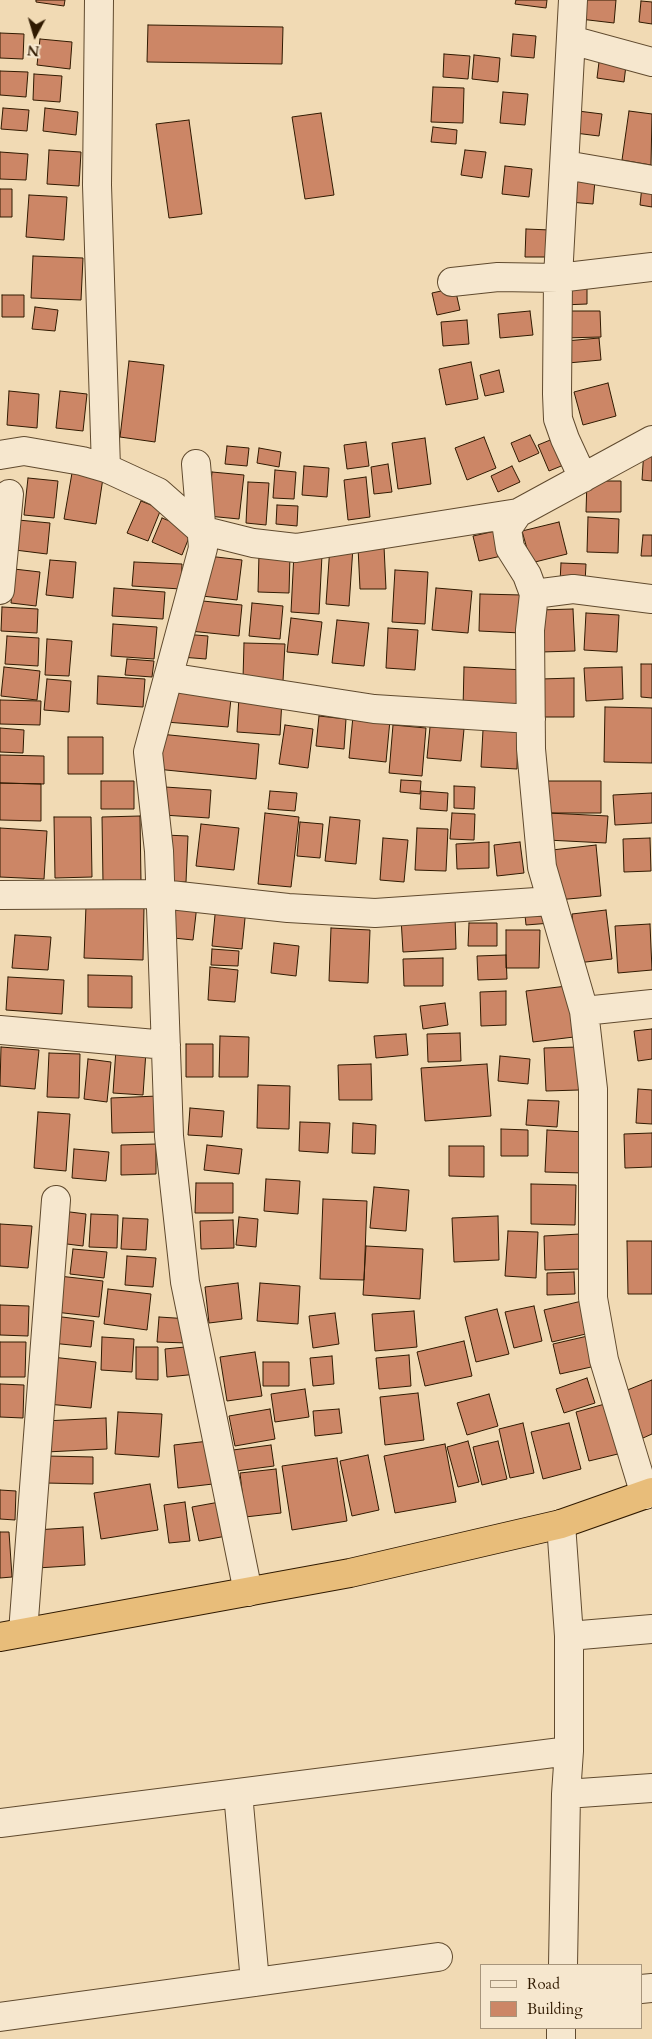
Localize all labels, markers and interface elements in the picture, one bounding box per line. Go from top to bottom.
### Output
north arrow [10,10,60,60]
text: N [26,40,40,60]
legend [480,1964,642,2029]
text: Road [527,1974,560,1994]
text: Building [527,1999,583,2019]

